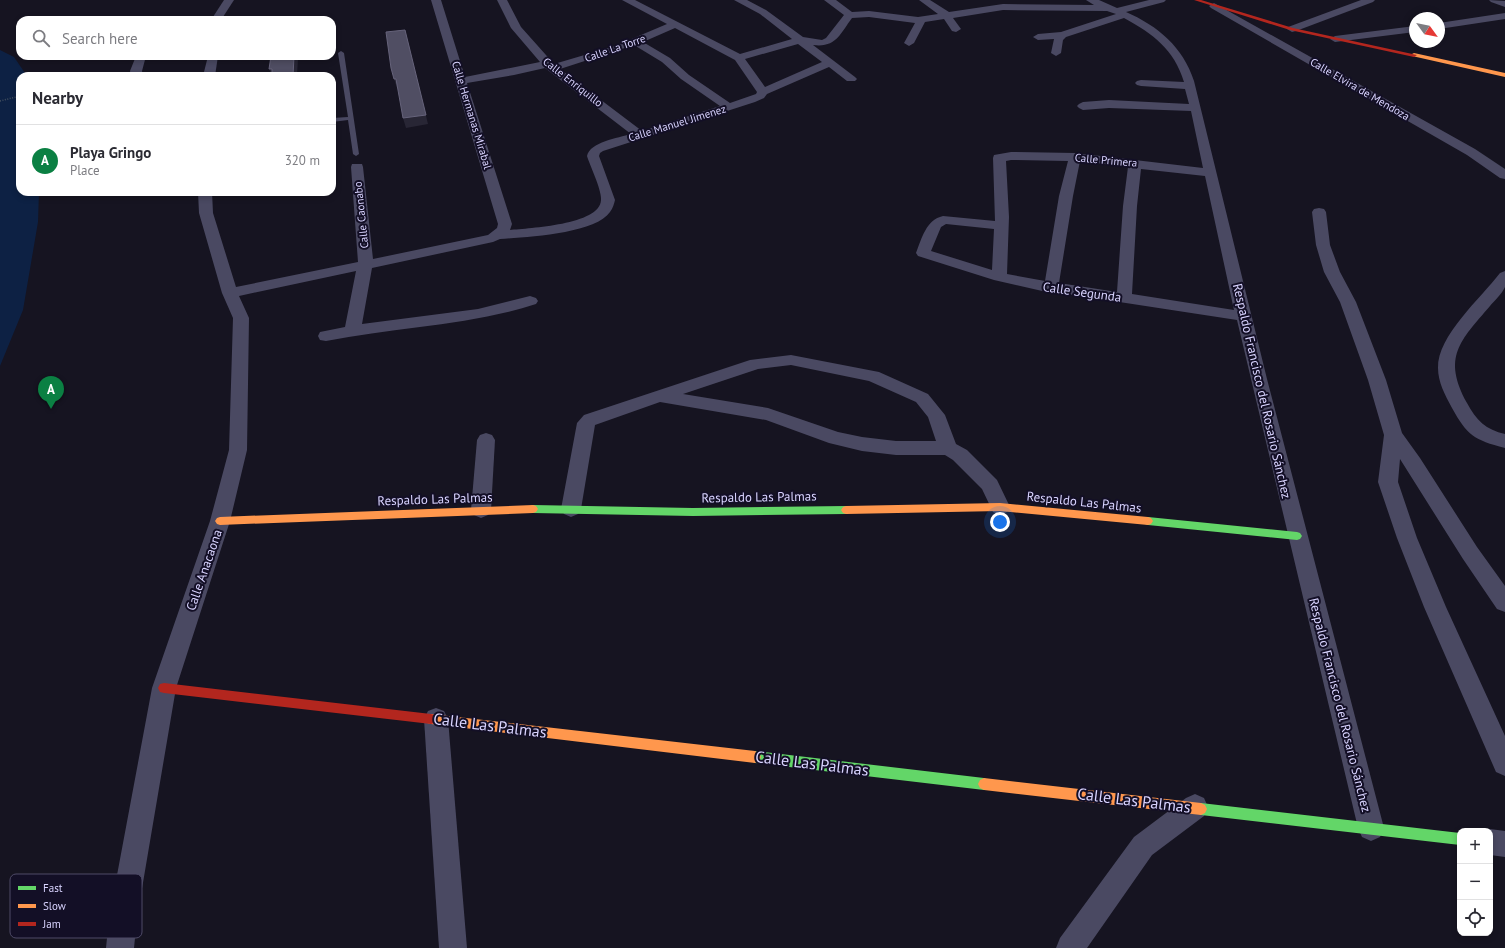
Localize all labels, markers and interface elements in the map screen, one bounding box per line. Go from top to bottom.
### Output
north arrow [1409,12,1445,48]
search box [16,16,336,60]
icon: search [30,27,52,49]
text: Search here [62,29,138,48]
street label: Calle La Torre [583,31,648,65]
street label: Calle Enriquillo [540,54,606,110]
street label: Calle Elvira de Mendoza [1308,55,1412,123]
street label: Calle Hermanas Mirabal [449,59,495,171]
text: Nearby [32,87,83,109]
street label: Calle Manuel Jimenez [626,101,728,145]
text: Playa Gringo [70,143,151,162]
street label: Calle Primera [1074,150,1138,170]
text: A [41,152,49,169]
text: 320 m [285,152,320,169]
text: Place [70,162,100,179]
street label: Calle Caonabo [351,181,371,249]
street label: Calle Segunda [1042,278,1122,306]
street label: Respaldo Francisco del Rosario Sánchez [1229,282,1295,500]
pin: A [38,376,64,409]
street label: Respaldo Las Palmas [701,487,817,507]
street label: Respaldo Las Palmas [377,488,493,510]
street label: Respaldo Las Palmas [1026,488,1142,516]
your location [990,512,1010,532]
street label: Calle Anacaona [182,527,226,613]
street label: Respaldo Francisco del Rosario Sánchez [1305,596,1375,814]
street label: Calle Las Palmas [432,708,548,742]
street label: Calle Las Palmas [754,746,870,780]
street label: Calle Las Palmas [1076,783,1192,817]
map controls [1457,828,1493,936]
button: + [1457,828,1493,864]
button: − [1457,864,1493,900]
legend [10,874,142,938]
text: Fast [43,881,63,895]
text: Slow [43,899,66,913]
button: locate [1457,900,1493,936]
text: Jam [42,917,61,931]

